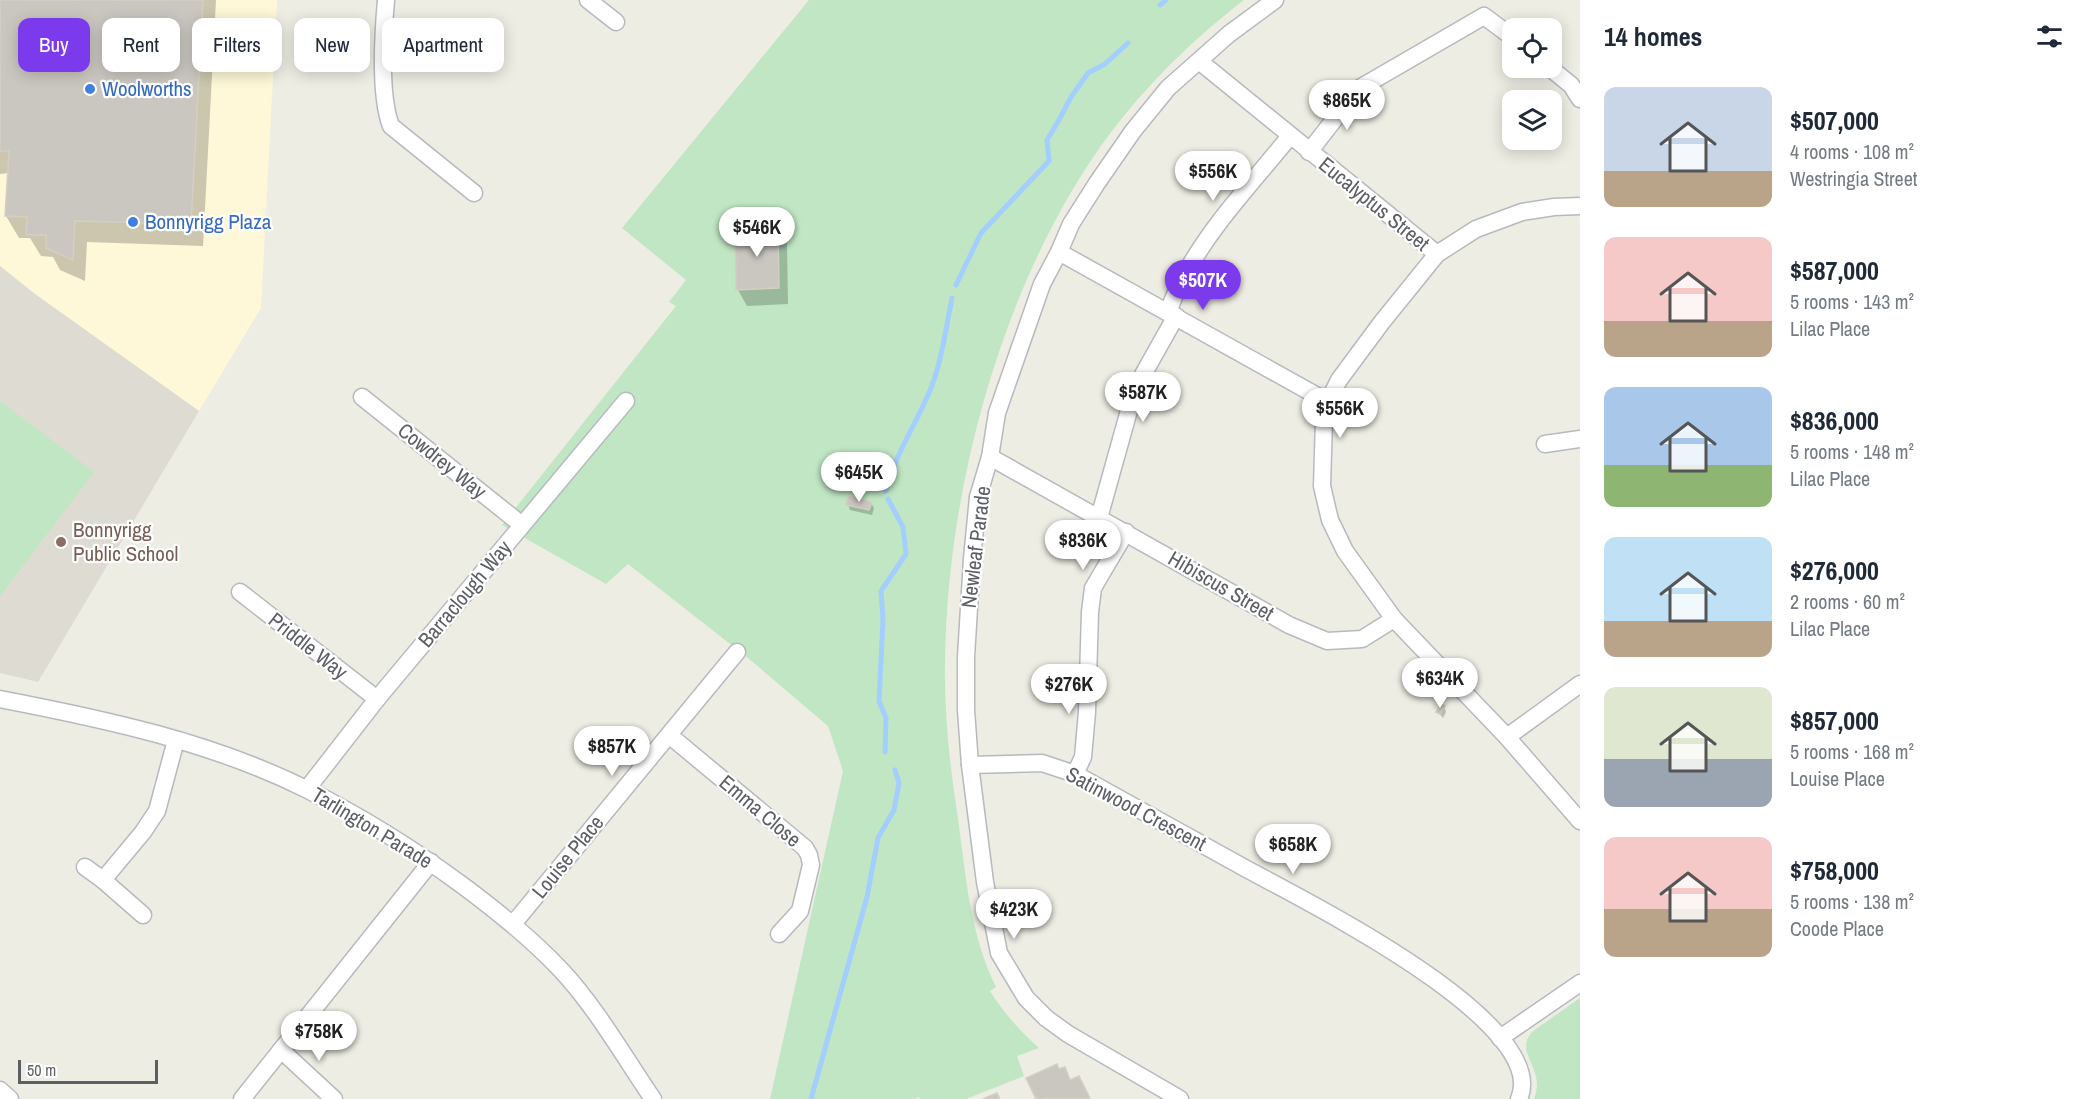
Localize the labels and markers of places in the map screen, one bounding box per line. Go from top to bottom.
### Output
place label: Woolworths [102,74,192,103]
pin: $865K [1305,80,1389,131]
marker: Woolworths [83,82,97,96]
pin: $556K [1171,151,1255,202]
place label: Bonnyrigg Plaza [145,207,272,236]
pin: $546K [715,207,799,258]
marker: Bonnyrigg Plaza [126,215,140,229]
pin: $507K [1161,260,1245,311]
pin: $587K [1101,372,1185,423]
pin: $556K [1298,388,1382,439]
pin: $645K [817,452,901,503]
place label: Bonnyrigg Public School [73,515,178,568]
pin: $836K [1041,520,1125,571]
marker: Bonnyrigg Public School [54,535,68,549]
pin: $634K [1398,658,1482,709]
pin: $276K [1027,664,1111,715]
pin: $857K [570,726,654,777]
pin: $658K [1251,824,1335,875]
pin: $423K [972,889,1056,940]
pin: $758K [277,1011,361,1062]

